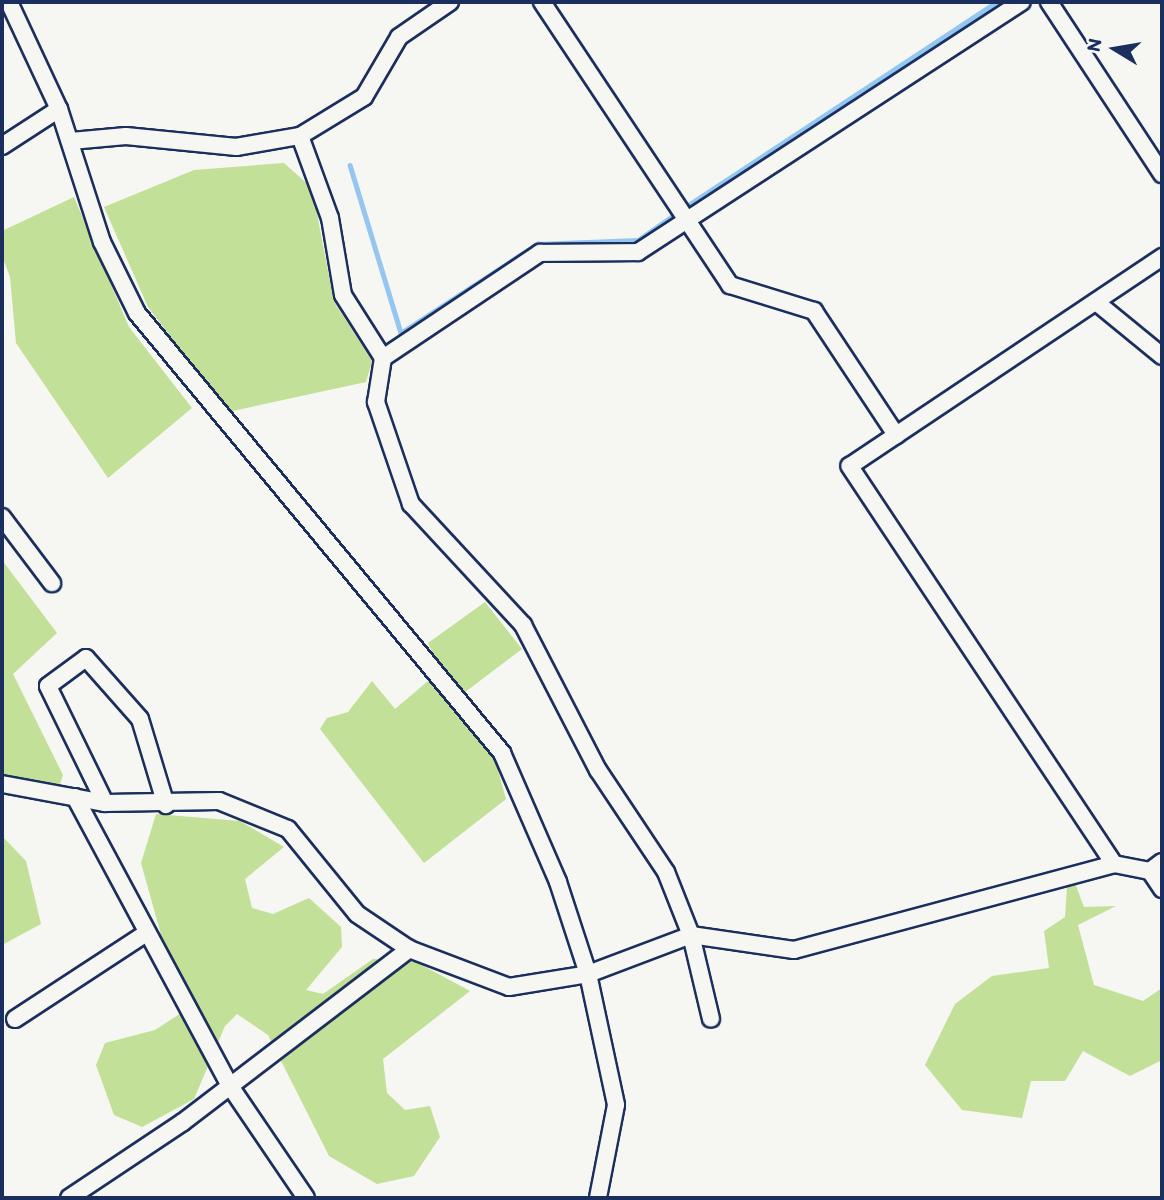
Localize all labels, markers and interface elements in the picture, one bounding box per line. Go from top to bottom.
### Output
north arrow [1080,14,1150,84]
text: N [1081,36,1106,53]

